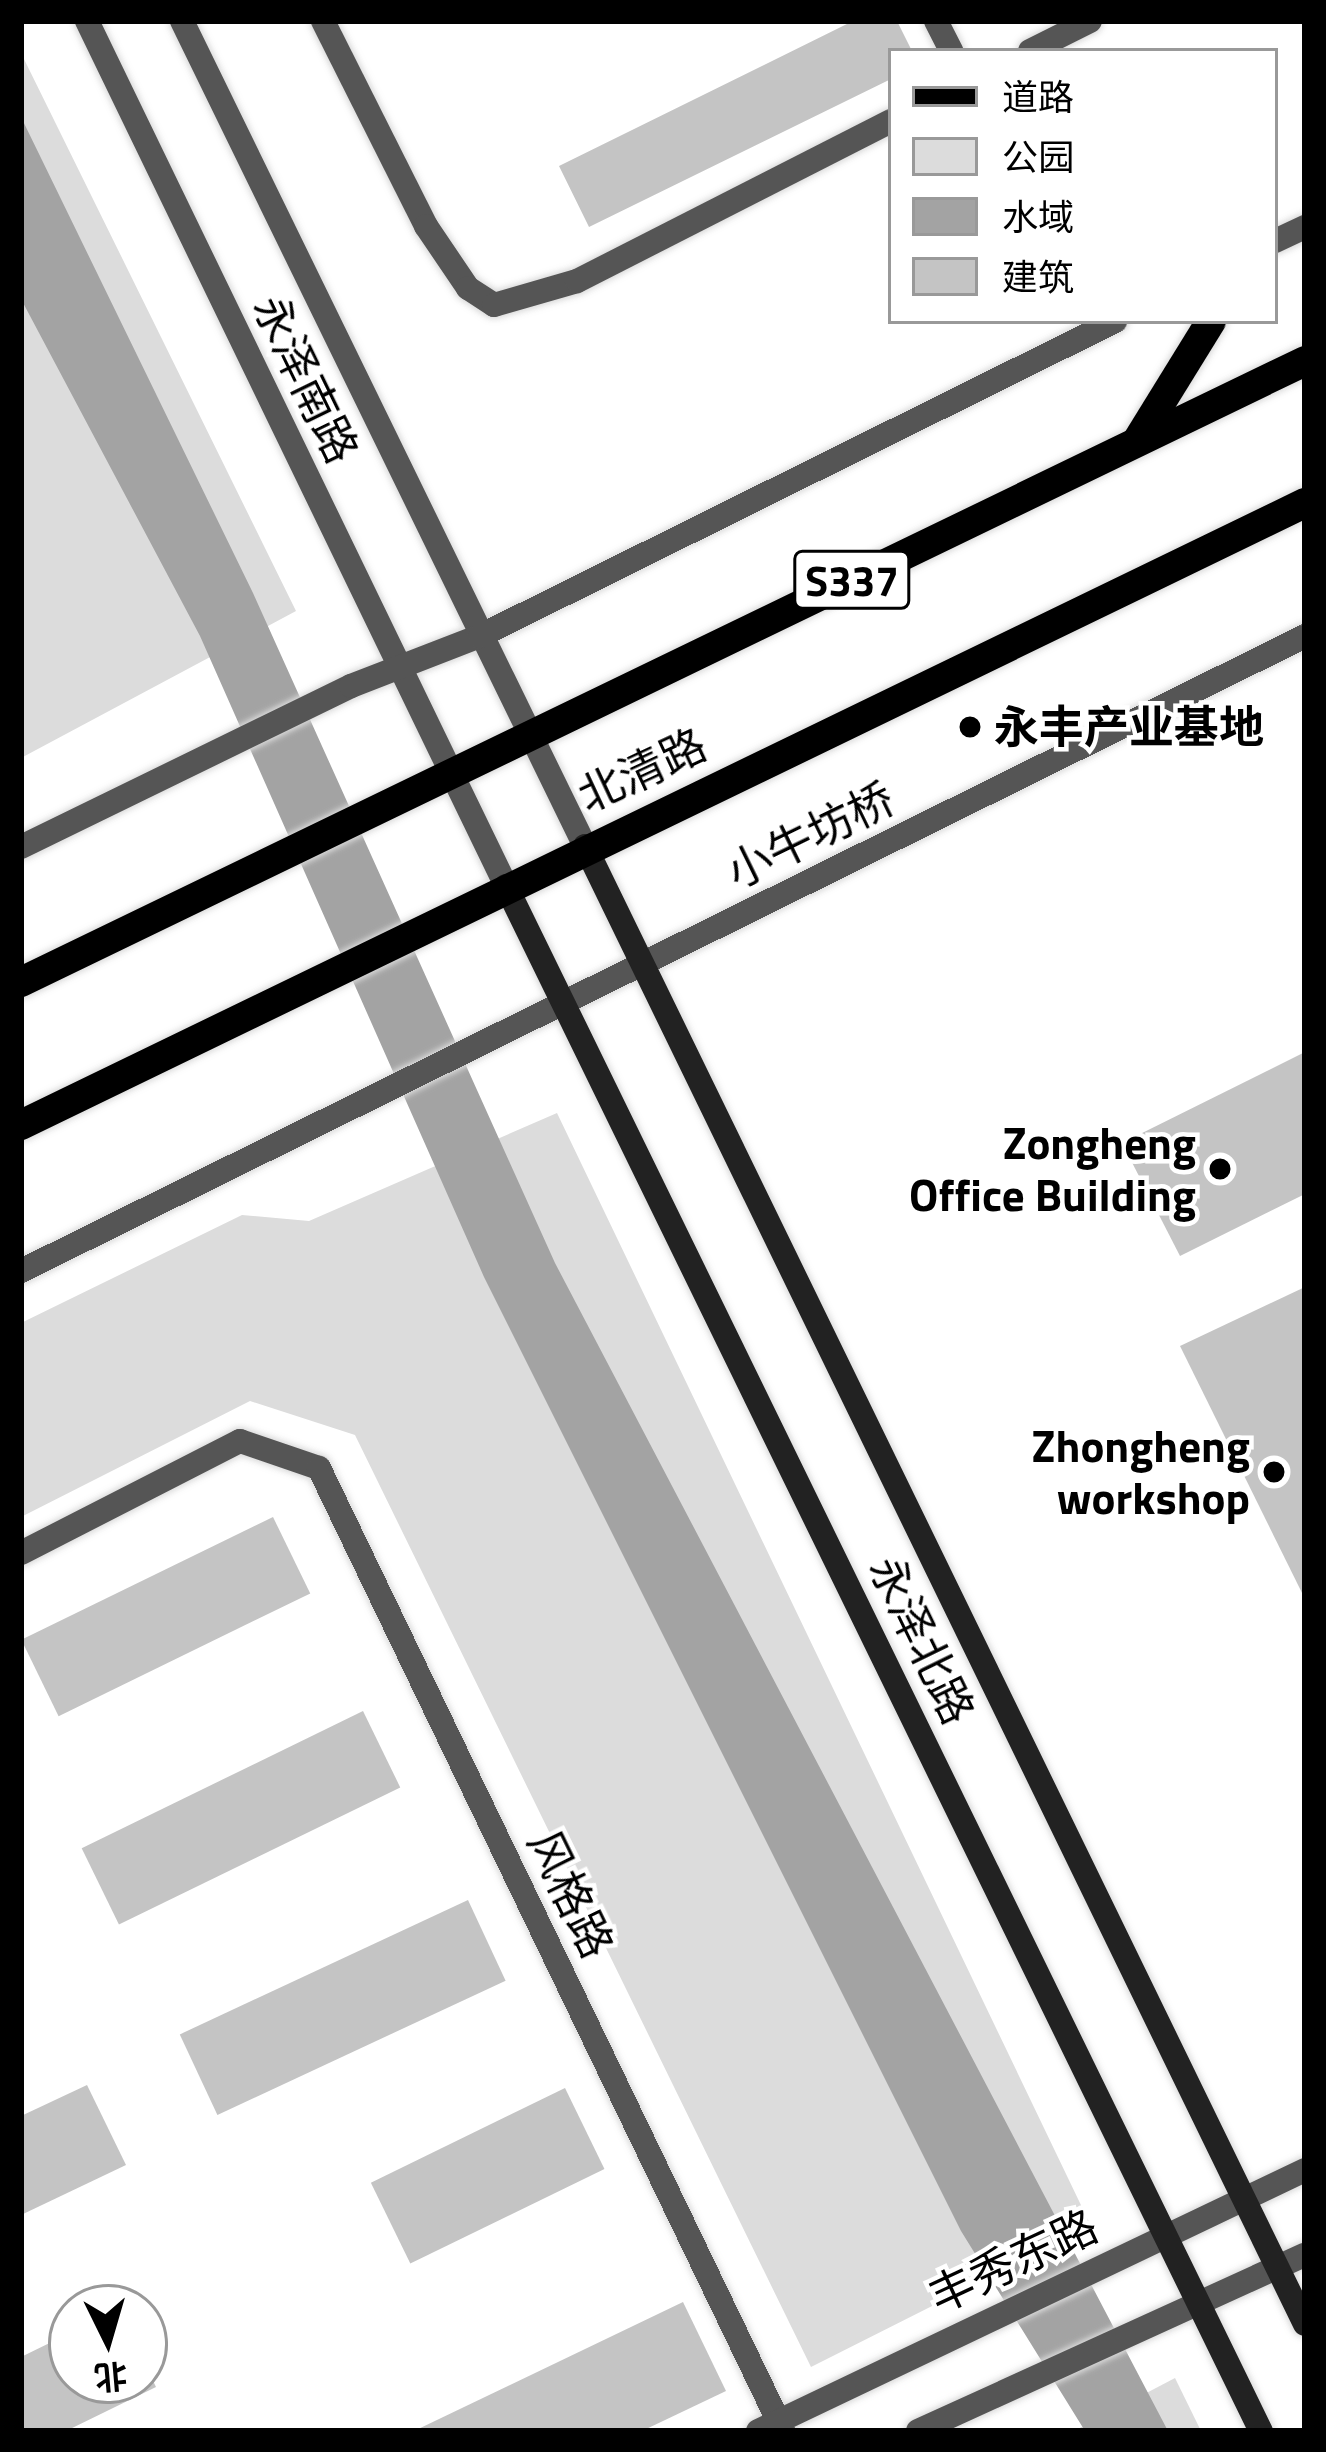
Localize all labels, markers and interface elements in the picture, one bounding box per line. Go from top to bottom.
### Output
legend [888,48,1278,324]
text: 道路 [1002,69,1074,124]
text: 公园 [1002,129,1074,184]
text: 水域 [1002,189,1074,244]
text: 建筑 [1002,249,1074,304]
street label: 永泽南路 [242,286,370,472]
road number: S337 [792,544,912,616]
place label: 永丰产业基地 [994,700,1264,754]
marker: 永丰产业基地 [957,714,983,740]
street label: 北清路 [569,717,715,823]
street label: 小牛坊桥 [717,771,903,899]
place label: Zongheng Office Building [909,1116,1196,1222]
marker: Zongheng Office Building [1207,1156,1233,1182]
place label: Zhongheng workshop [1032,1419,1250,1525]
marker: Zhongheng workshop [1261,1459,1287,1485]
street label: 永泽北路 [858,1547,986,1733]
street label: 风格路 [517,1821,625,1967]
street label: 丰秀东路 [920,2198,1106,2324]
north arrow [48,2284,168,2404]
text: 北 [92,2351,129,2403]

